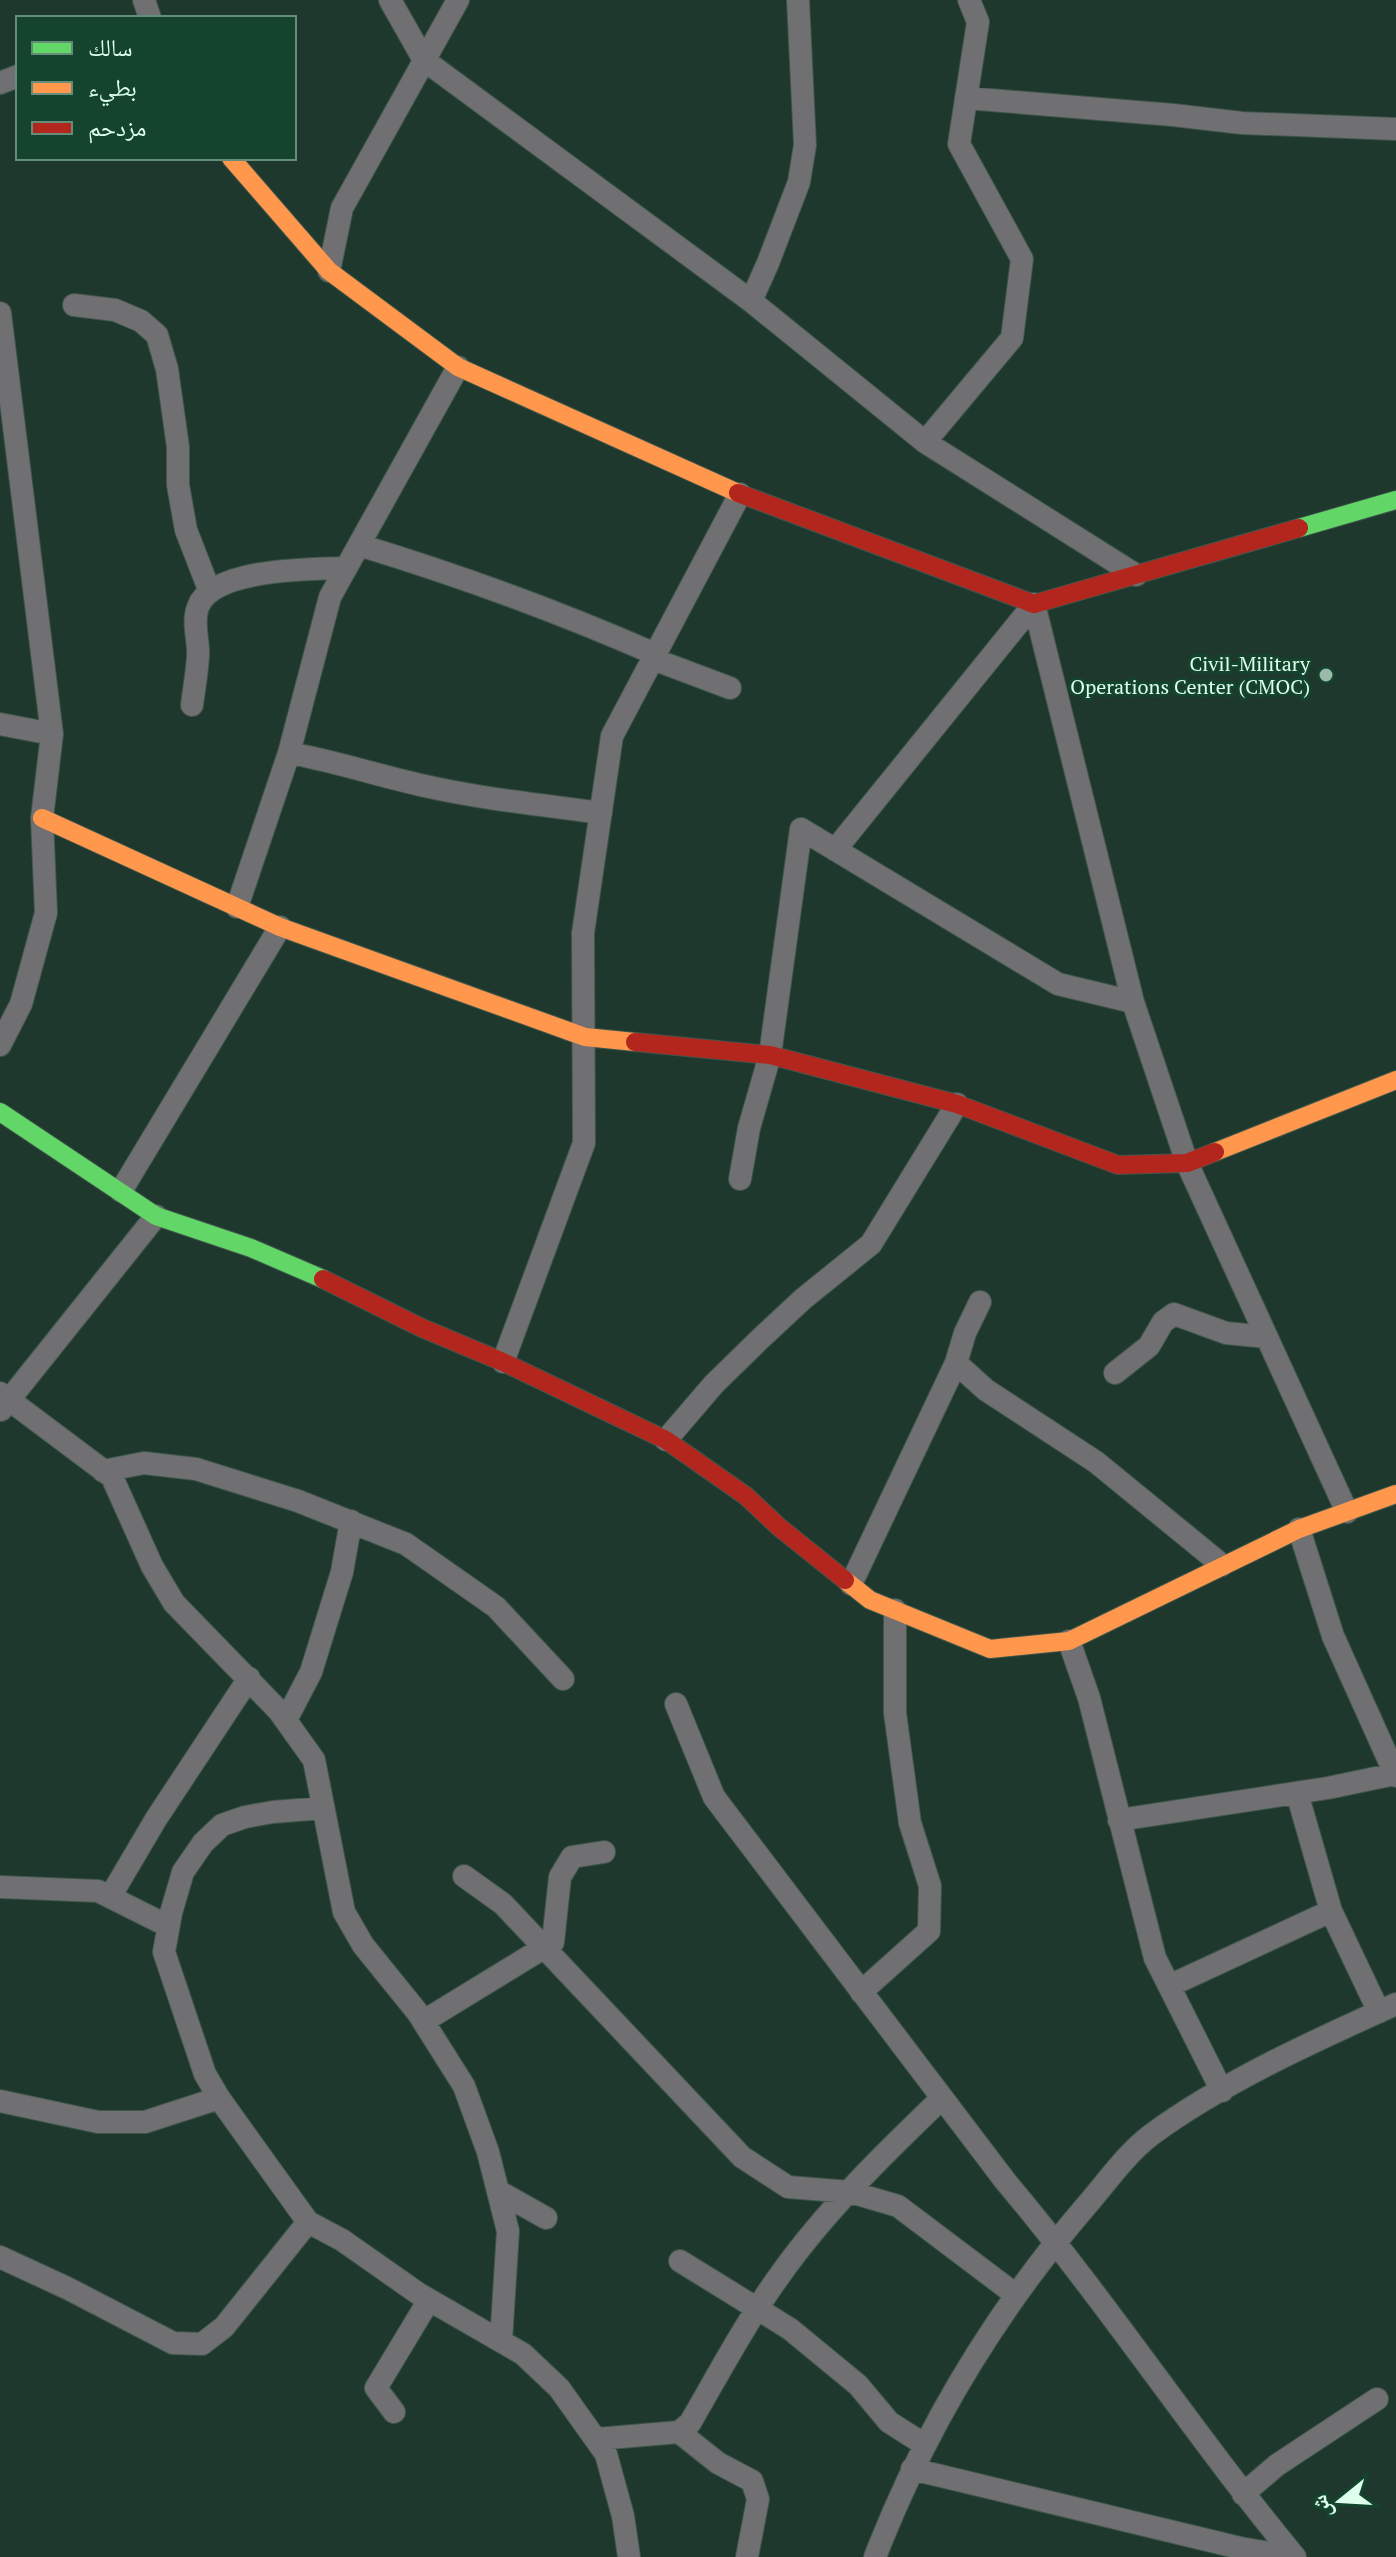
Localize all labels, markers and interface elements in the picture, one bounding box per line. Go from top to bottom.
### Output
legend [16,16,296,160]
text: سالك [88,31,133,63]
text: بطيء [88,71,137,107]
text: مزدحم [88,111,147,144]
place label: Civil-Military Operations Center (CMOC) [1070,650,1311,700]
marker: Civil-Military Operations Center (CMOC) [1317,666,1335,684]
north arrow [1300,2461,1380,2541]
text: ش [1303,2492,1338,2523]

